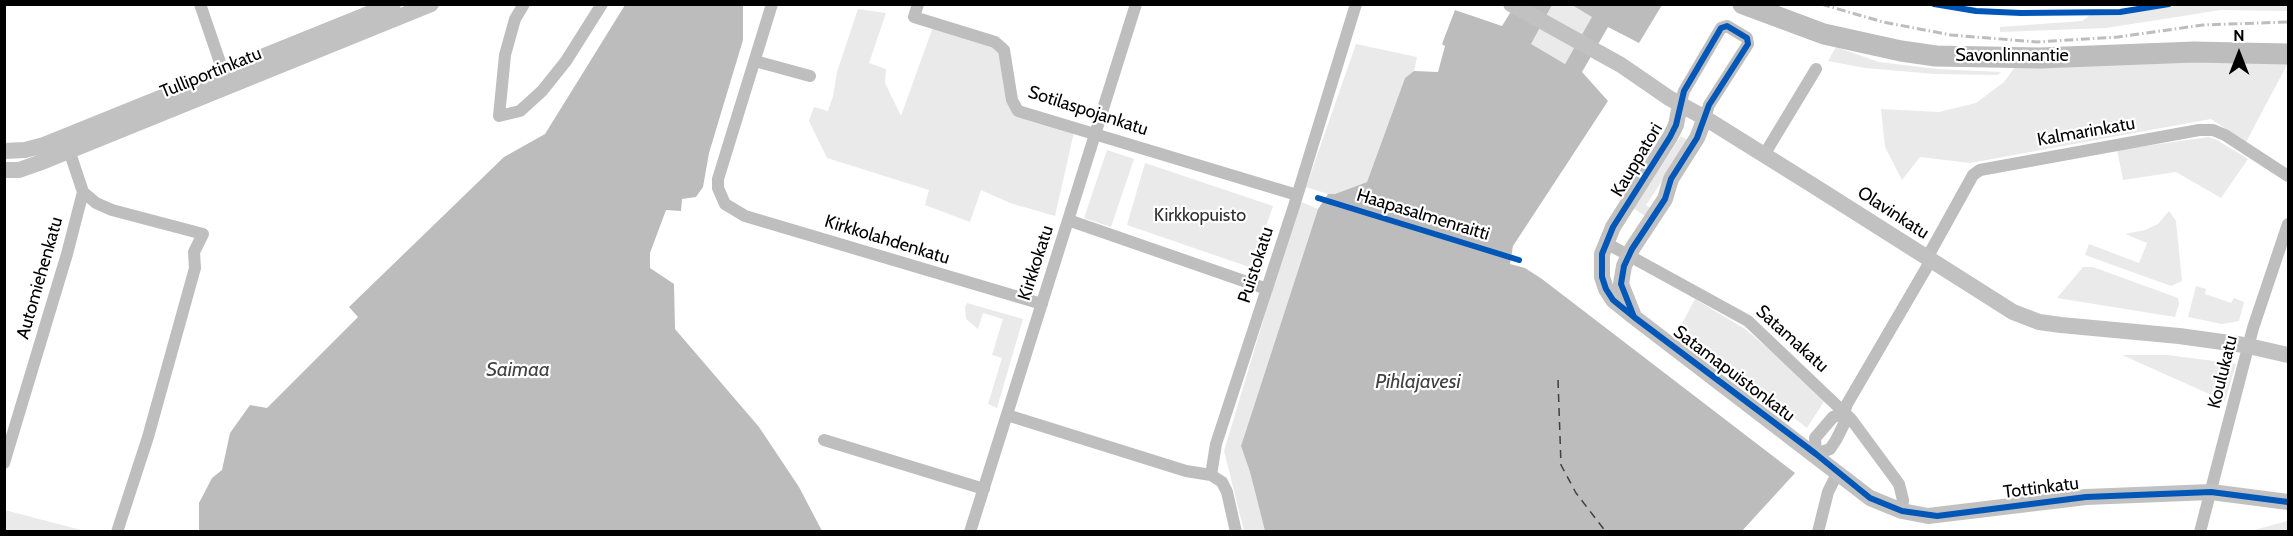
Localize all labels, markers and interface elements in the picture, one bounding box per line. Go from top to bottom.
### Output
north arrow [2209,24,2269,84]
text: N [2233,26,2245,45]
street label: Tulliportinkatu [157,43,265,103]
street label: Savonlinnantie [1955,45,2069,67]
street label: Sotilaspojankatu [1025,81,1151,141]
street label: Kalmarinkatu [2035,113,2137,151]
street label: Kauppatori [1607,119,1667,201]
street label: Olavinkatu [1853,182,1933,244]
street label: Haapasalmenraitti [1354,185,1492,245]
park label: Kirkkopuisto [1154,205,1246,227]
street label: Kirkkolahdenkatu [822,211,952,269]
street label: Automiehenkatu [12,214,68,342]
street label: Kirkkokatu [1014,223,1058,303]
street label: Puistokatu [1234,224,1278,306]
street label: Satamakatu [1751,301,1833,377]
street label: Satamapuistonkatu [1669,321,1799,427]
street label: Koulukatu [2204,333,2242,411]
water label: Saimaa [486,358,550,382]
water label: Pihlajavesi [1375,370,1461,394]
street label: Tottinkatu [2002,473,2080,503]

